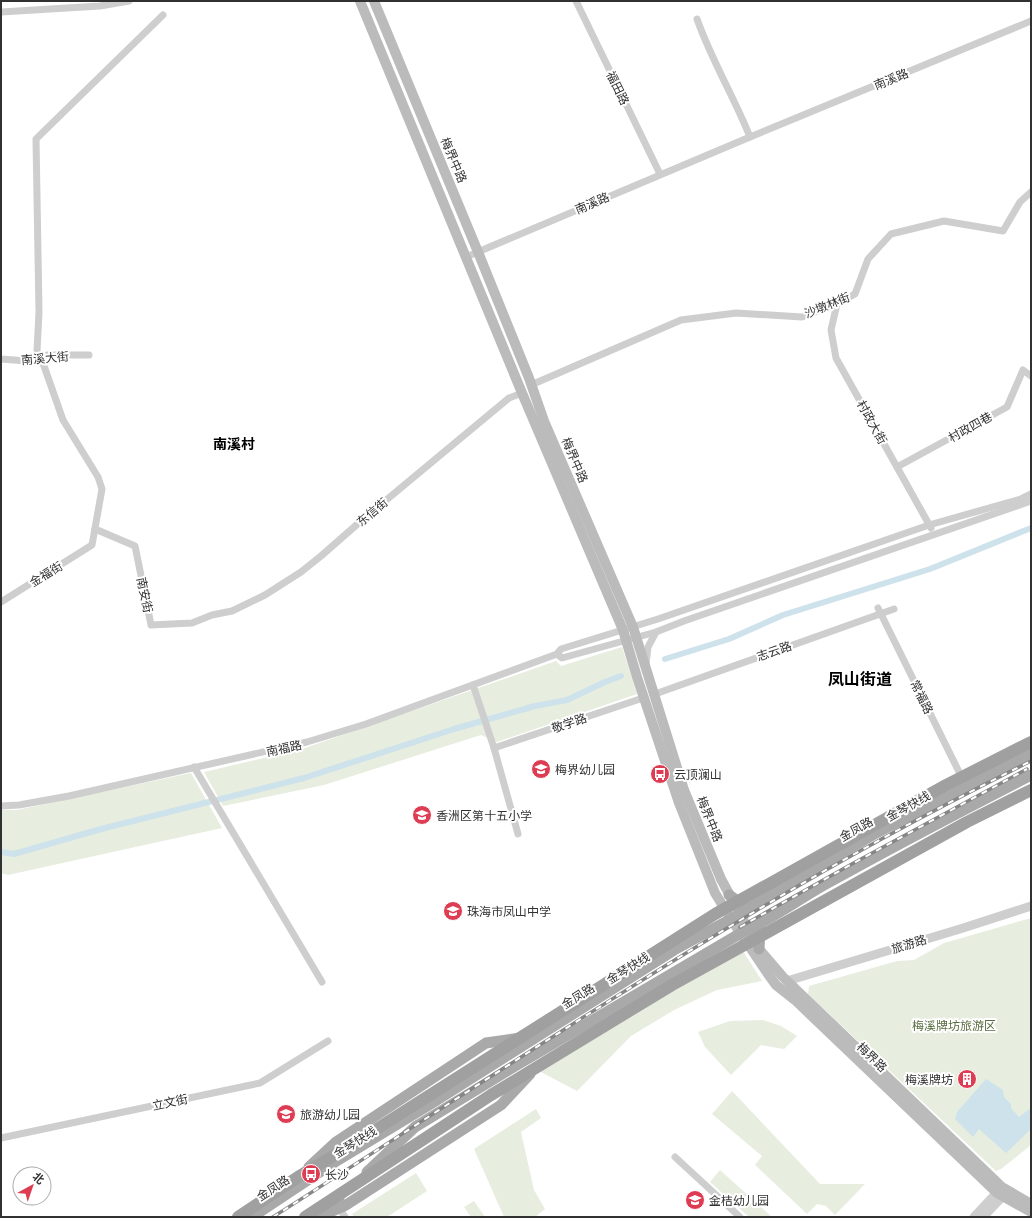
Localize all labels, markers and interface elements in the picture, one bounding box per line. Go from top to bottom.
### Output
street label: 南溪路 [871,64,911,94]
street label: 福田路 [602,68,634,108]
street label: 梅界中路 [437,135,471,185]
street label: 南溪路 [572,188,612,218]
street label: 沙墩林街 [802,288,852,322]
street label: 南溪大街 [20,347,70,369]
street label: 村政大街 [853,397,891,447]
street label: 村政四巷 [945,408,995,446]
district label: 南溪村 [213,434,255,453]
street label: 梅界中路 [558,435,592,485]
street label: 东信街 [353,494,391,530]
street label: 金福街 [26,557,66,591]
street label: 南安街 [133,576,157,614]
street label: 志云路 [754,637,794,665]
district label: 凤山街道 [828,668,892,690]
street label: 常福路 [906,677,938,717]
street label: 敬学路 [549,709,589,737]
street label: 南福路 [265,736,303,760]
school or university icon: 梅界幼儿园 [530,758,552,780]
place label: 梅界幼儿园 [555,761,615,778]
bus stop icon: 云顶澜山 [649,763,671,785]
place label: 云顶澜山 [674,766,722,783]
street label: 金琴快线 [883,787,933,825]
street label: 梅界中路 [693,794,727,844]
school or university icon: 香洲区第十五小学 [411,804,433,826]
place label: 香洲区第十五小学 [436,807,532,824]
street label: 金凤路 [836,813,876,845]
school or university icon: 珠海市凤山中学 [442,900,464,922]
place label: 珠海市凤山中学 [467,903,551,920]
street label: 旅游路 [889,931,929,957]
street label: 金琴快线 [603,948,653,988]
street label: 金凤路 [558,979,598,1013]
park label: 梅溪牌坊旅游区 [912,1017,996,1034]
street label: 梅界路 [853,1038,891,1076]
building icon: 梅溪牌坊 [956,1068,978,1090]
place label: 梅溪牌坊 [905,1071,953,1088]
street label: 立文街 [151,1090,189,1114]
school or university icon: 旅游幼儿园 [275,1103,297,1125]
place label: 旅游幼儿园 [300,1106,360,1123]
street label: 金琴快线 [330,1122,380,1162]
bus stop icon: 长沙 [300,1163,322,1185]
north arrow [12,1166,52,1206]
place label: 长沙 [325,1166,349,1183]
text: 北 [30,1169,48,1187]
street label: 金凤路 [253,1171,293,1205]
school or university icon: 金桔幼儿园 [684,1189,706,1211]
place label: 金桔幼儿园 [709,1192,769,1209]

